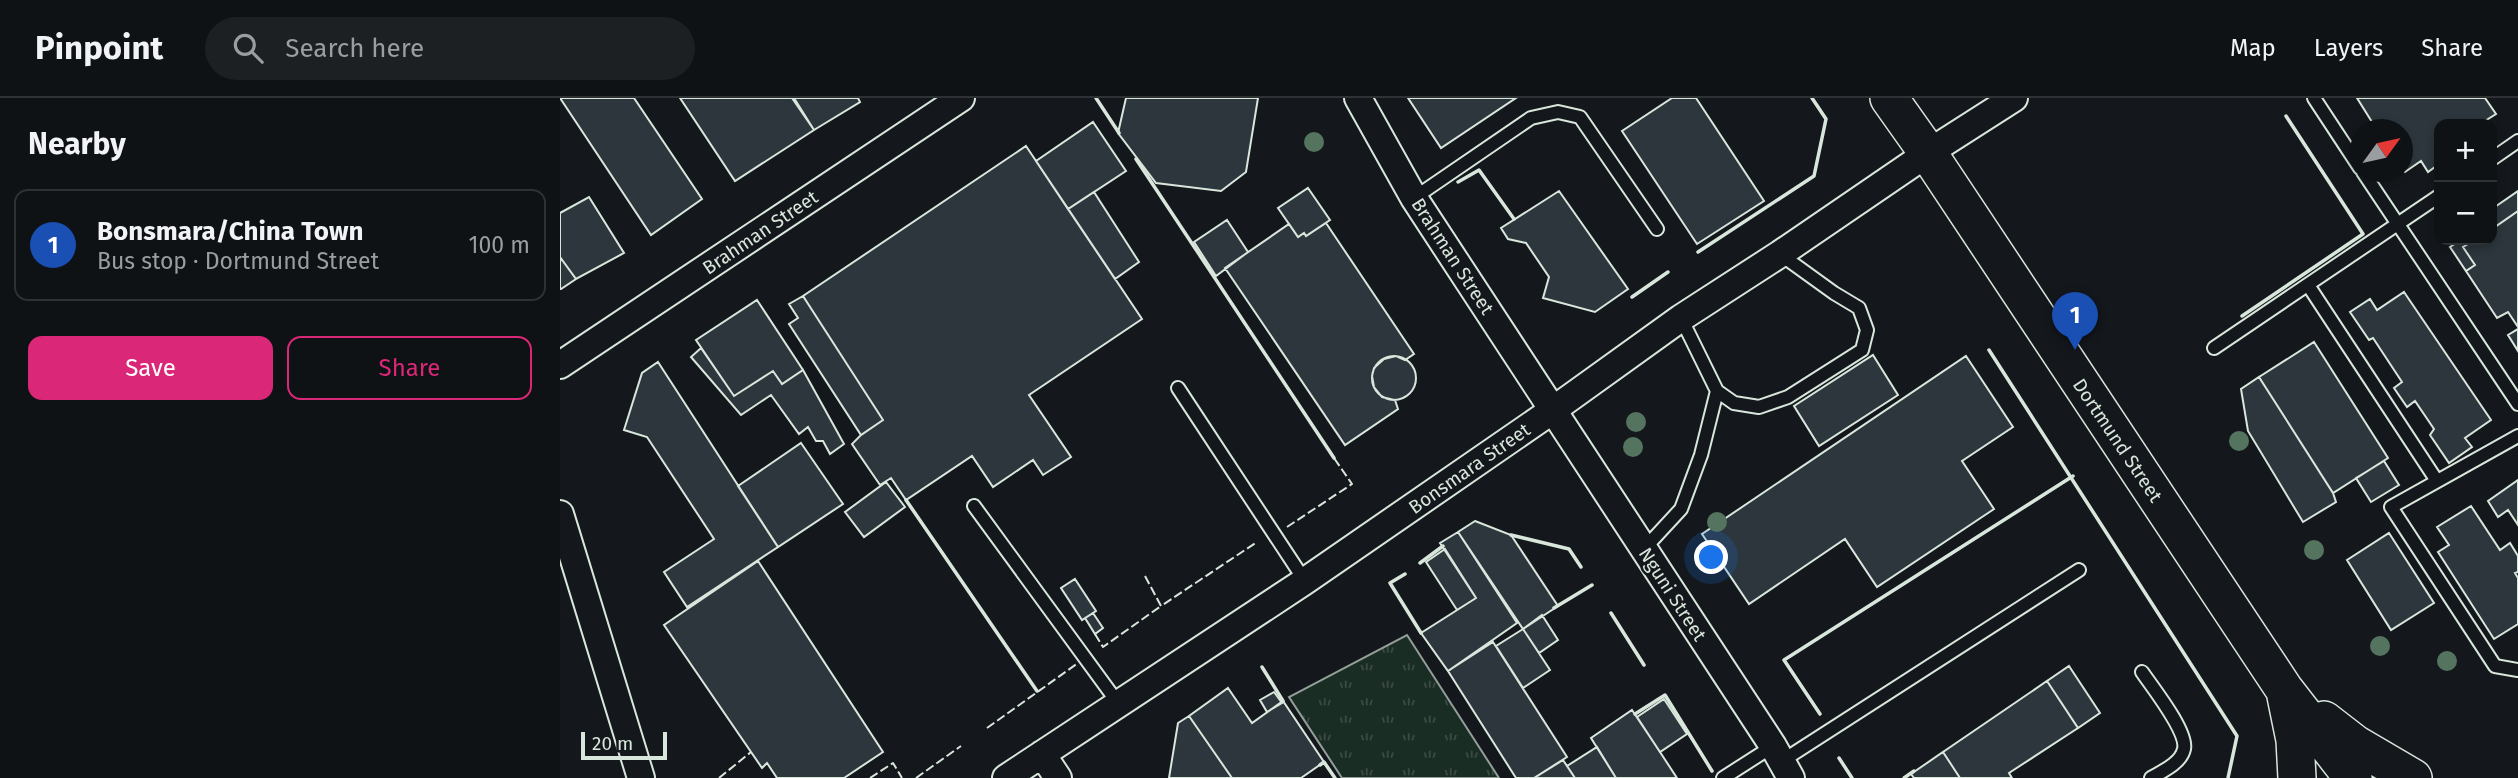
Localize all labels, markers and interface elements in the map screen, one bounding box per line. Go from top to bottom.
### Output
search box [205,17,695,80]
text: Pinpoint [35,28,163,68]
icon: search [229,29,267,67]
text: Search here [285,33,424,64]
text: Map [2230,34,2276,62]
text: Layers [2314,34,2383,62]
text: Share [2421,34,2483,62]
north arrow [2350,119,2413,182]
map controls [2434,119,2497,245]
button: + [2434,119,2497,182]
text: Nearby [28,126,126,162]
button: − [2434,182,2497,245]
street label: Brahman Street [698,185,822,279]
street label: Brahman Street [1406,194,1499,319]
text: Bonsmara/China Town [97,216,363,247]
text: 1 [48,231,58,259]
text: 100 m [469,231,530,259]
text: Bus stop · Dortmund Street [97,247,379,275]
pin: 1 [2052,292,2098,350]
button: Save [28,336,273,400]
button: Share [287,336,532,400]
street label: Dortmund Street [2068,374,2167,506]
street label: Bonsmara Street [1404,418,1535,519]
your location [1694,540,1728,574]
street label: Nguni Street [1634,543,1711,645]
scale bar [581,729,667,761]
text: 20 m [592,732,633,755]

